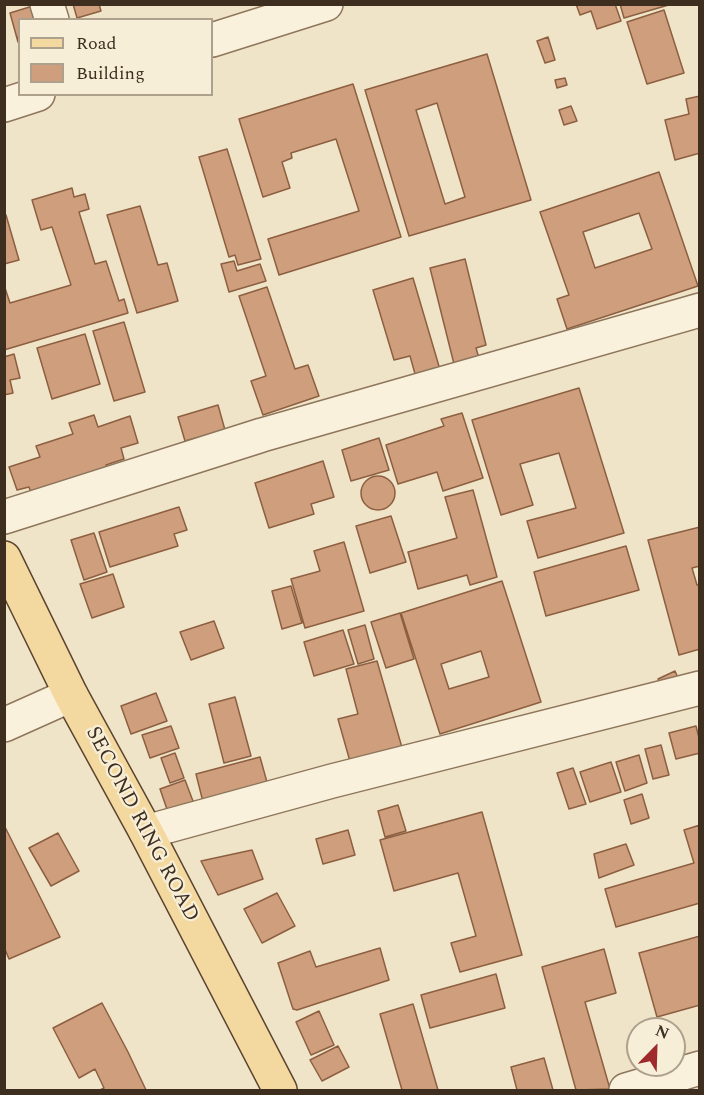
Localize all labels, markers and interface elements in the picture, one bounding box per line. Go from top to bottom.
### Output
legend [18,18,213,96]
text: Road [76,30,117,57]
text: Building [76,60,145,87]
street label: SECOND RING ROAD [79,723,203,927]
north arrow [626,1017,686,1077]
text: N [652,1019,673,1046]

